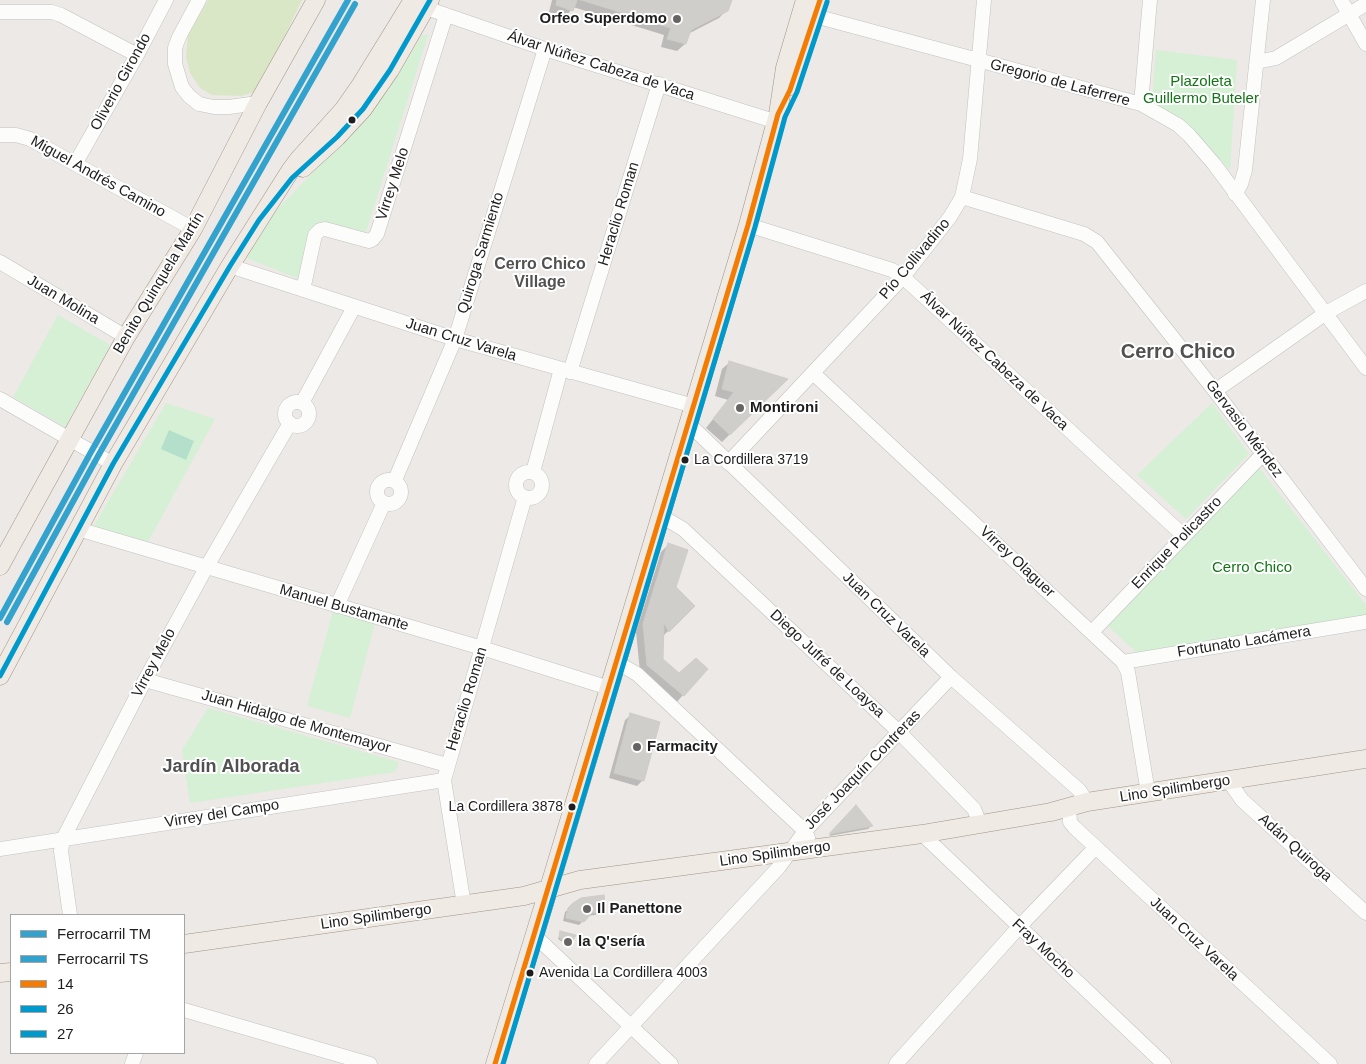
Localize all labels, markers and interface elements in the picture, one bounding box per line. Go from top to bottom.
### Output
place label: Orfeo Superdomo [539,10,667,28]
marker: Orfeo Superdomo [671,13,683,25]
street label: Álvar Núñez Cabeza de Vaca [505,27,697,105]
street label: Oliverio Girondo [87,30,155,134]
street label: Gregorio de Laferrere [988,56,1132,110]
park label: Plazoleta Guillermo Buteler [1143,73,1259,108]
unlabelled marker [347,115,357,125]
street label: Miguel Andrés Camino [27,132,169,222]
street label: Virrey Melo [373,145,413,223]
street label: Heraclio Roman [595,160,643,268]
street label: Quiroga Sarmiento [454,190,508,316]
street label: Benito Quinquela Martín [110,209,208,357]
street label: Pío Collivadino [876,215,954,303]
district label: Cerro Chico Village [494,255,586,293]
street label: Juan Molina [24,271,102,329]
street label: Álvar Núñez Cabeza de Vaca [916,288,1072,434]
street label: Juan Cruz Varela [403,315,519,365]
district label: Cerro Chico [1121,340,1235,364]
street label: Gervasio Méndez [1201,377,1287,481]
place label: Montironi [750,399,818,417]
marker: Montironi [734,402,746,414]
place label: La Cordillera 3719 [694,452,808,468]
marker: La Cordillera 3719 [680,455,690,465]
street label: Enrique Policastro [1128,493,1226,593]
street label: Virrey Olaguer [976,523,1058,601]
park label: Cerro Chico [1212,559,1292,577]
street label: Juan Cruz Varela [838,569,934,661]
street label: Manuel Bustamante [277,581,411,635]
street label: Diego Jufré de Loaysa [766,606,888,722]
street label: Fortunato Lacámera [1176,623,1312,661]
street label: Virrey Melo [128,625,180,701]
street label: Heraclio Roman [443,645,491,753]
street label: Juan Hidalgo de Montemayor [199,686,393,758]
street label: José Joaquín Contreras [801,706,925,834]
place label: Farmacity [647,738,718,756]
marker: Farmacity [631,741,643,753]
district label: Jardín Alborada [162,756,300,778]
street label: Lino Spilimbergo [1118,771,1232,807]
street label: Virrey del Campo [164,796,280,832]
place label: La Cordillera 3878 [449,799,563,815]
marker: La Cordillera 3878 [567,802,577,812]
street label: Adán Quiroga [1255,810,1335,886]
street label: Lino Spilimbergo [718,837,832,871]
street label: Juan Cruz Varela [1146,893,1242,985]
street label: Lino Spilimbergo [319,900,433,934]
place label: Il Panettone [597,900,682,918]
marker: Il Panettone [581,903,593,915]
legend [10,914,185,1054]
street label: Fray Mocho [1008,915,1078,983]
text: Ferrocarril TM [57,925,151,942]
place label: la Q'sería [578,933,645,951]
marker: la Q'sería [562,936,574,948]
text: Ferrocarril TS [57,950,148,967]
place label: Avenida La Cordillera 4003 [539,965,708,981]
marker: Avenida La Cordillera 4003 [525,968,535,978]
text: 14 [57,975,74,992]
text: 26 [57,1000,74,1017]
text: 27 [57,1025,74,1042]

